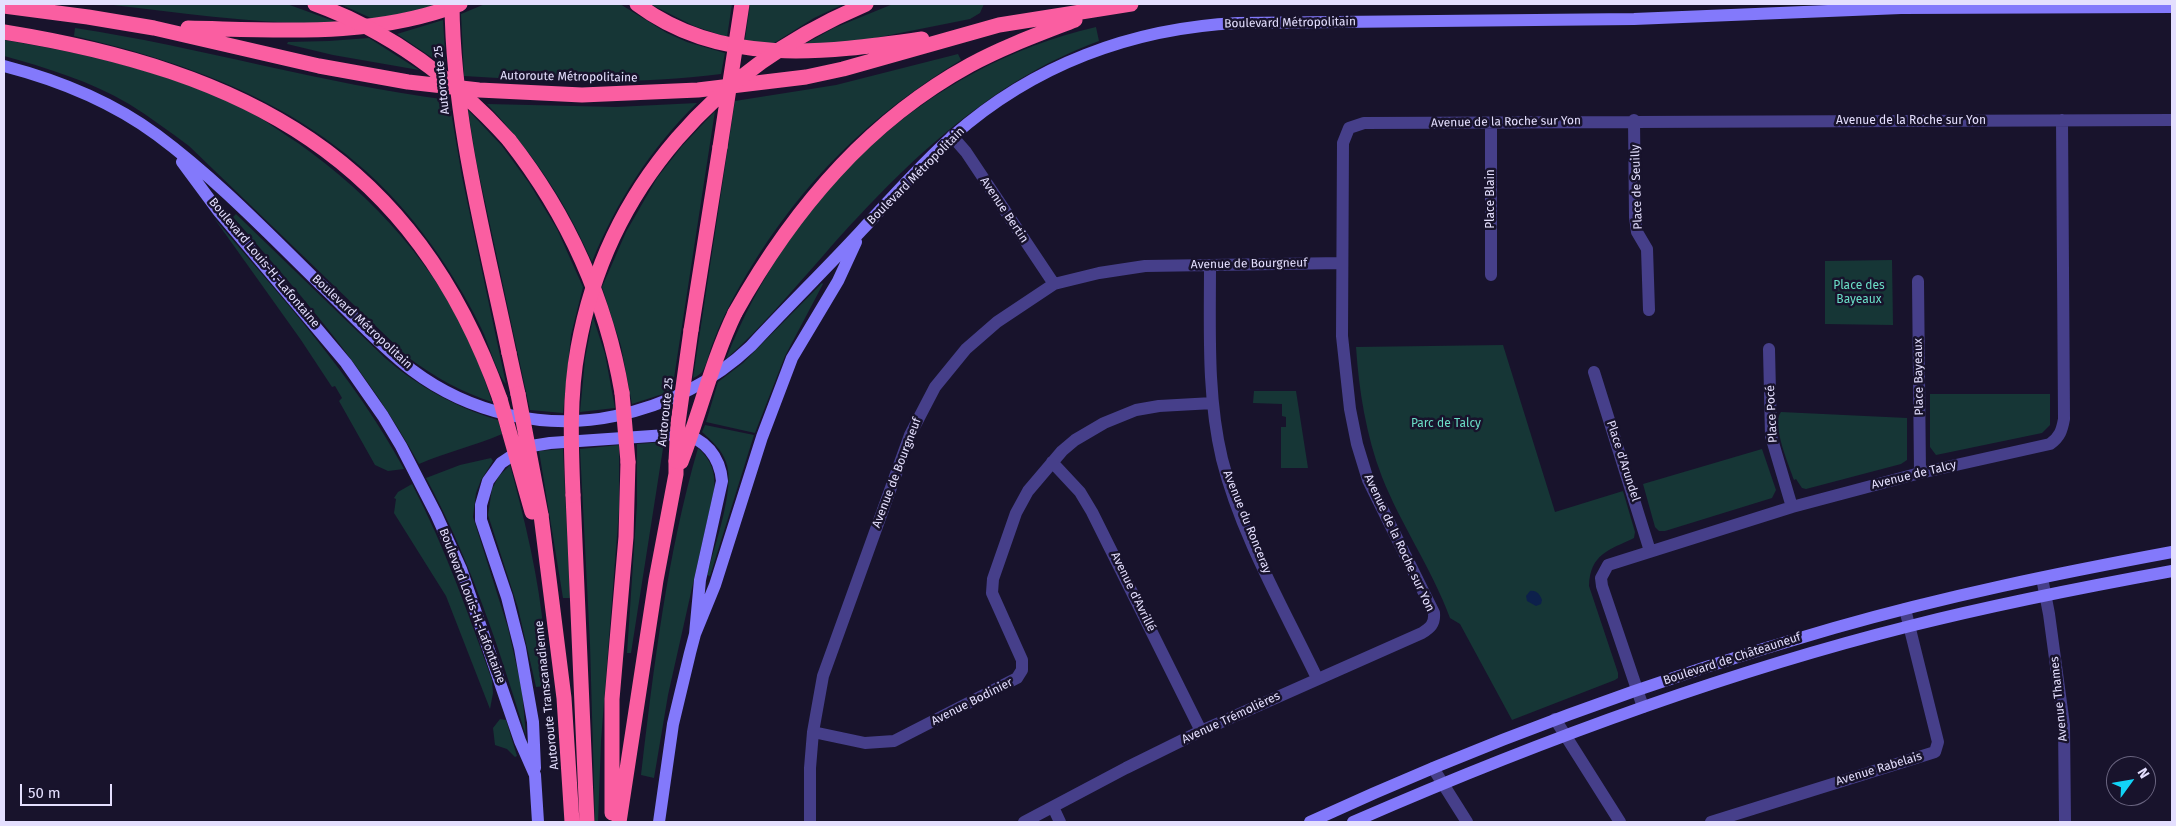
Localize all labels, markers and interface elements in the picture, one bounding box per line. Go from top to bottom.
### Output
street label: Boulevard Métropolitain [1224,15,1356,31]
street label: Autoroute 25 [431,45,453,115]
street label: Autoroute Métropolitaine [500,69,638,85]
street label: Avenue de la Roche sur Yon [1431,113,1581,131]
street label: Avenue de la Roche sur Yon [1836,114,1986,128]
street label: Boulevard Métropolitain [864,124,968,228]
street label: Place de Seuilly [1628,144,1646,230]
street label: Place Blain [1484,169,1498,229]
street label: Avenue Bertin [977,174,1031,246]
street label: Boulevard Louis-H.-Lafontaine [206,195,322,331]
street label: Avenue de Bourgneuf [1191,256,1307,272]
street label: Boulevard Métropolitain [309,272,415,372]
park label: Place des Bayeaux [1833,279,1885,307]
street label: Place Bayeaux [1911,338,1927,416]
street label: Autoroute 25 [655,377,677,447]
street label: Place Pocé [1763,385,1781,443]
street label: Avenue de Bourgneuf [869,416,925,530]
park label: Parc de Talcy [1411,417,1481,431]
street label: Place d'Arundel [1603,419,1643,503]
street label: Avenue de Talcy [1870,457,1958,493]
street label: Avenue du Ronceray [1220,468,1274,576]
street label: Avenue de la Roche sur Yon [1361,472,1437,614]
street label: Boulevard Louis-H.-Lafontaine [436,526,508,686]
street label: Avenue d'Avrillé [1108,550,1158,634]
street label: Autoroute Transcanadienne [532,620,562,770]
street label: Boulevard de Châteauneuf [1661,630,1803,688]
street label: Avenue Thames [2047,656,2071,742]
street label: Avenue Bodinier [929,675,1015,729]
street label: Avenue Trémolières [1180,689,1282,747]
street label: Avenue Rabelais [1834,749,1924,789]
north arrow [2106,756,2156,806]
text: N [2134,765,2153,782]
scale bar [22,774,115,806]
text: 50 m [28,784,61,802]

